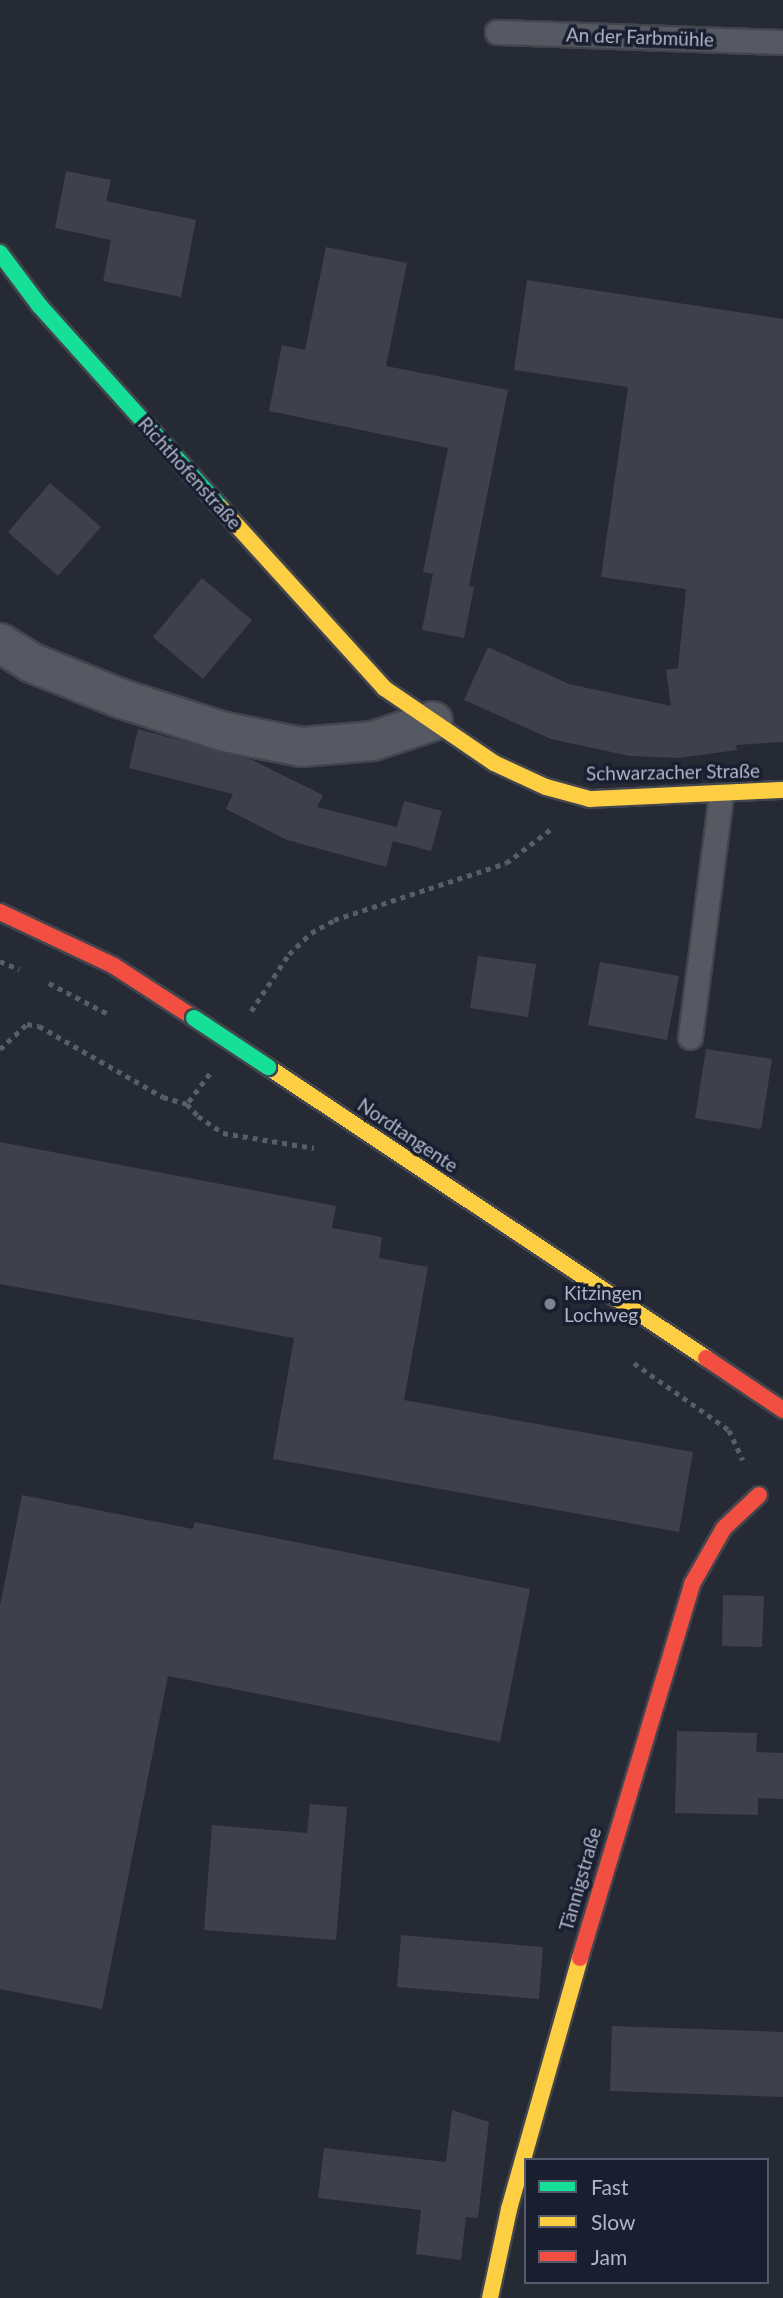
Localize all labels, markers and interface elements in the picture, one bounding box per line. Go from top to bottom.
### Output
street label: An der Farbmühle [565,23,715,51]
street label: Richthofenstraße [134,412,246,534]
street label: Schwarzacher Straße [586,759,760,785]
street label: Nordtangente [354,1093,462,1177]
place label: Kitzingen Lochweg [564,1282,642,1326]
marker: Kitzingen Lochweg [542,1296,558,1312]
street label: Tännigstraße [554,1824,606,1934]
legend [524,2158,769,2284]
text: Fast [591,2174,628,2199]
text: Slow [591,2209,635,2234]
text: Jam [591,2244,627,2269]

